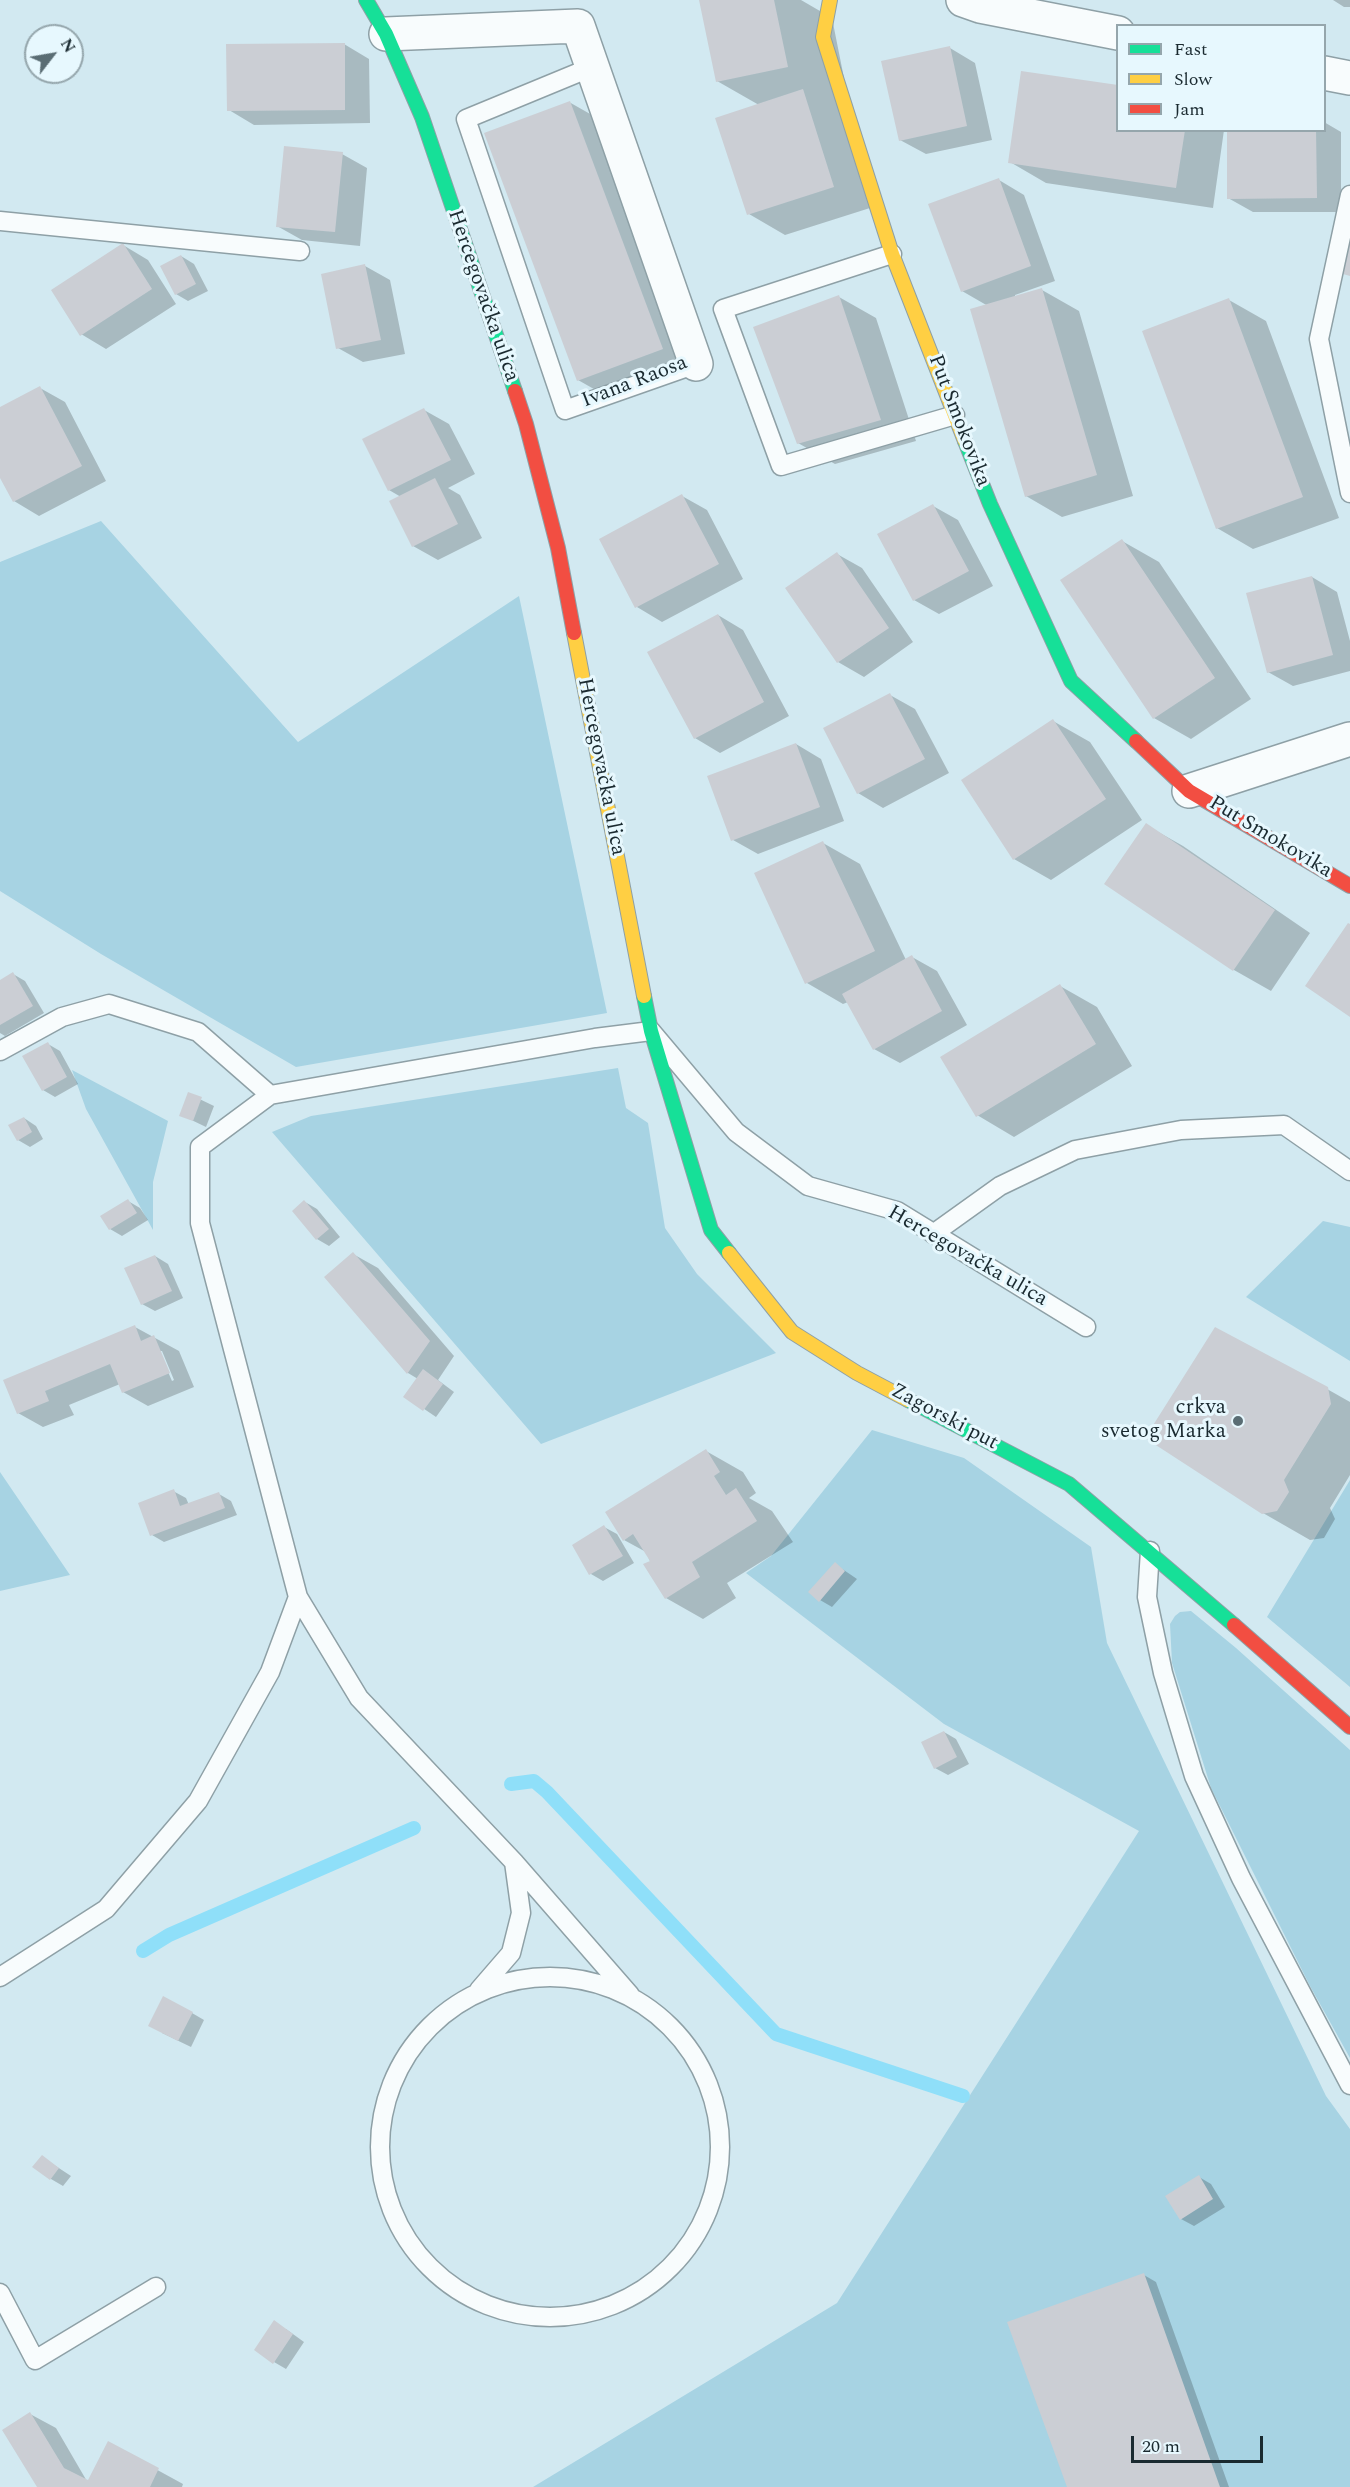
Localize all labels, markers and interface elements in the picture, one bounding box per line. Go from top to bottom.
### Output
north arrow [24,24,84,84]
legend [1116,24,1326,132]
text: N [54,34,81,58]
text: Fast [1174,36,1207,63]
text: Slow [1174,66,1212,93]
text: Jam [1174,96,1205,123]
street label: Hercegovačka ulica [441,207,523,385]
street label: Ivana Raosa [579,351,691,415]
street label: Put Smokovika [921,351,995,491]
street label: Hercegovačka ulica [570,676,630,858]
street label: Put Smokovika [1204,791,1336,885]
street label: Hercegovačka ulica [883,1201,1051,1313]
street label: Zagorski put [886,1379,1002,1457]
place label: crkva svetog Marka [1101,1396,1226,1446]
marker: crkva svetog Marka [1231,1414,1245,1428]
scale bar [1134,2424,1266,2462]
text: 20 m [1142,2433,1180,2460]

